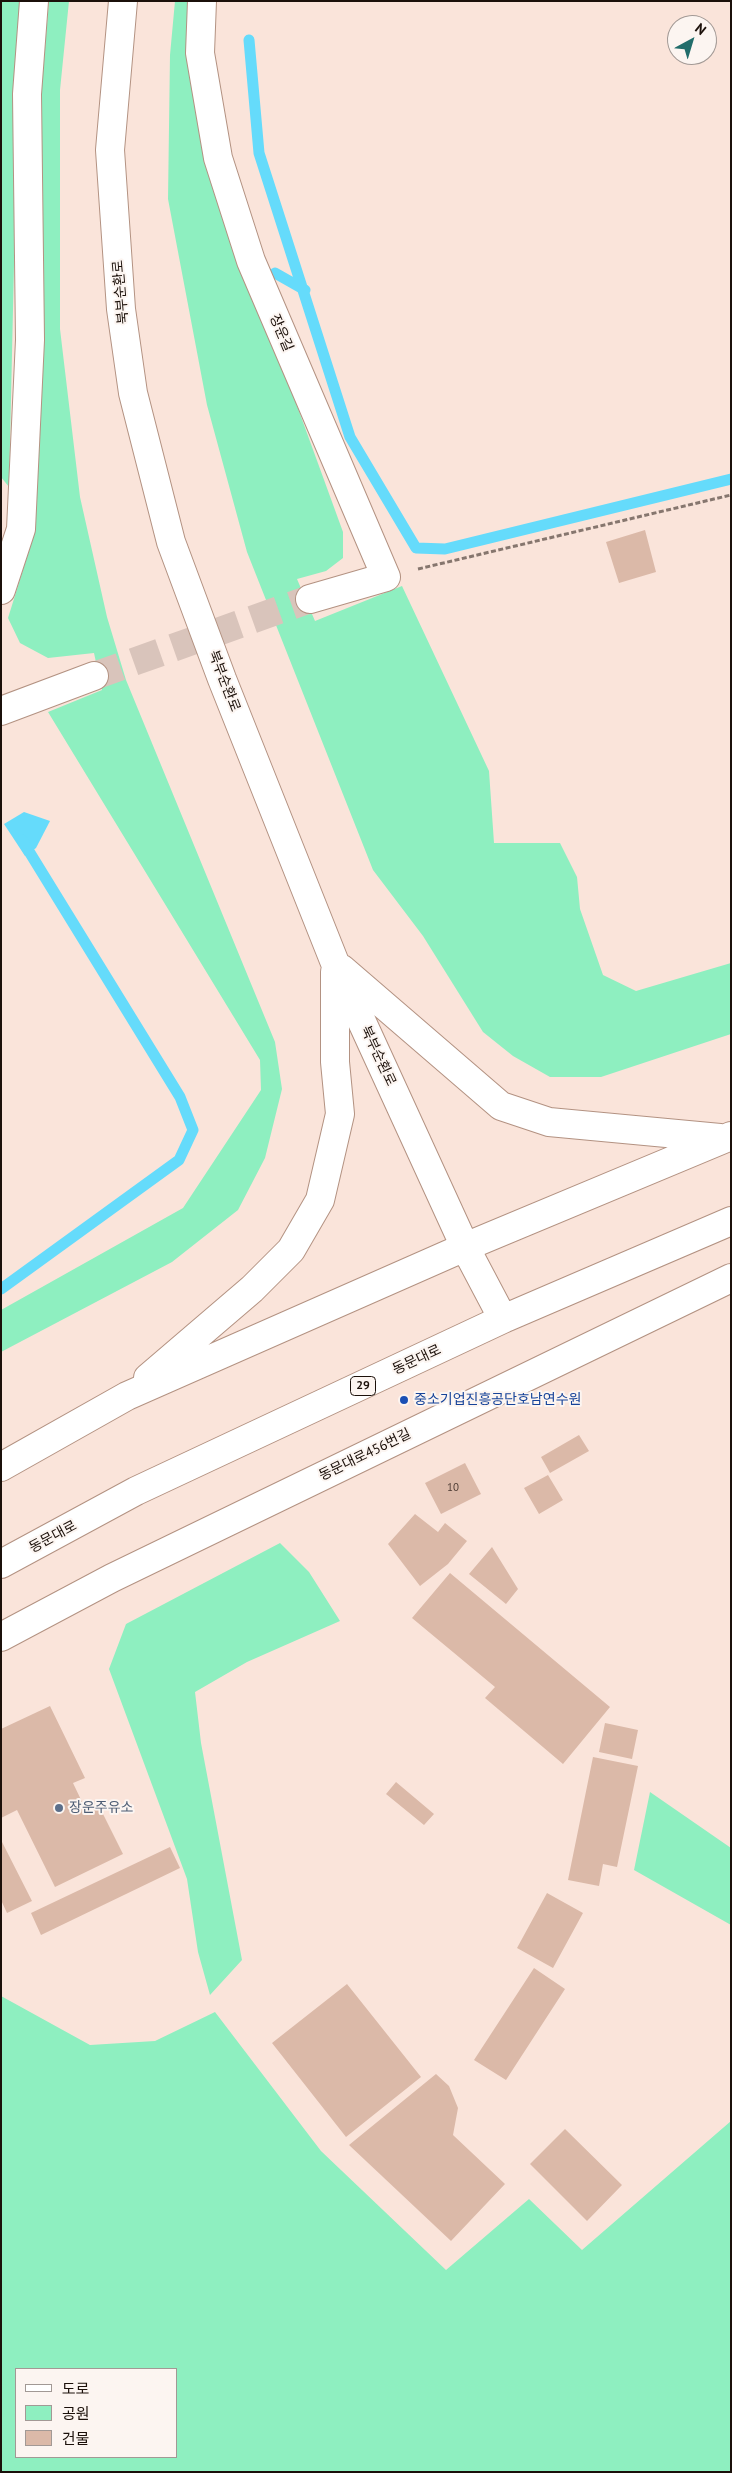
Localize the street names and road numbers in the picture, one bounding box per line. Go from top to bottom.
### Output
street label: 북부순환로 [110,259,132,325]
street label: 장운길 [266,312,296,354]
street label: 북부순환로 [205,648,243,714]
street label: 북부순환로 [357,1023,399,1089]
street label: 동문대로 [390,1342,444,1378]
road number: 29 [350,1376,376,1395]
street label: 동문대로456번길 [316,1425,414,1485]
street label: 동문대로 [26,1517,80,1557]

